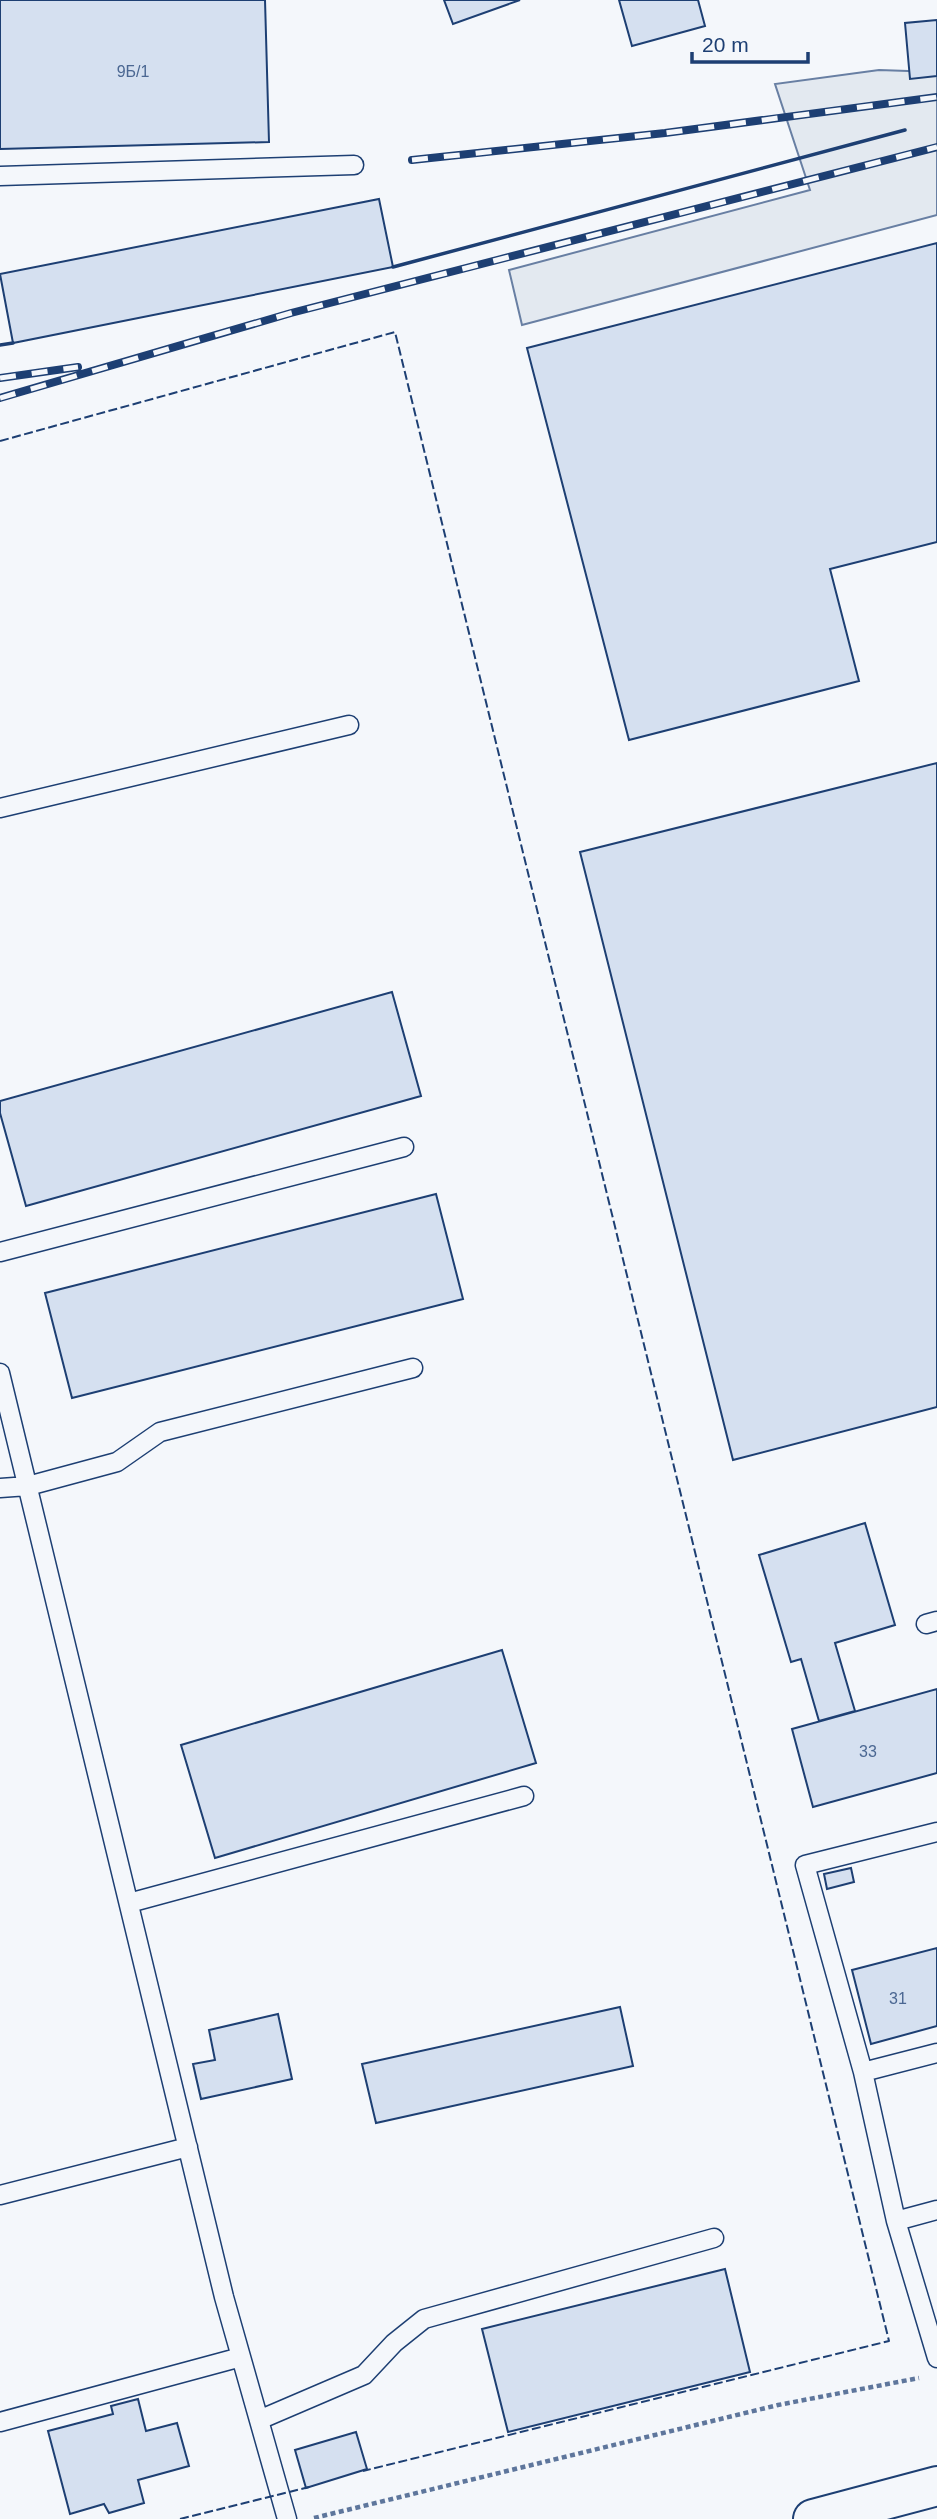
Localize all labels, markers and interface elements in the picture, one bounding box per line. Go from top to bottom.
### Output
scale bar [692,21,808,65]
text: 20 m [702,33,749,56]
house number: 9Б/1 [117,63,149,80]
house number: 33 [859,1743,877,1760]
house number: 31 [889,1990,907,2007]

